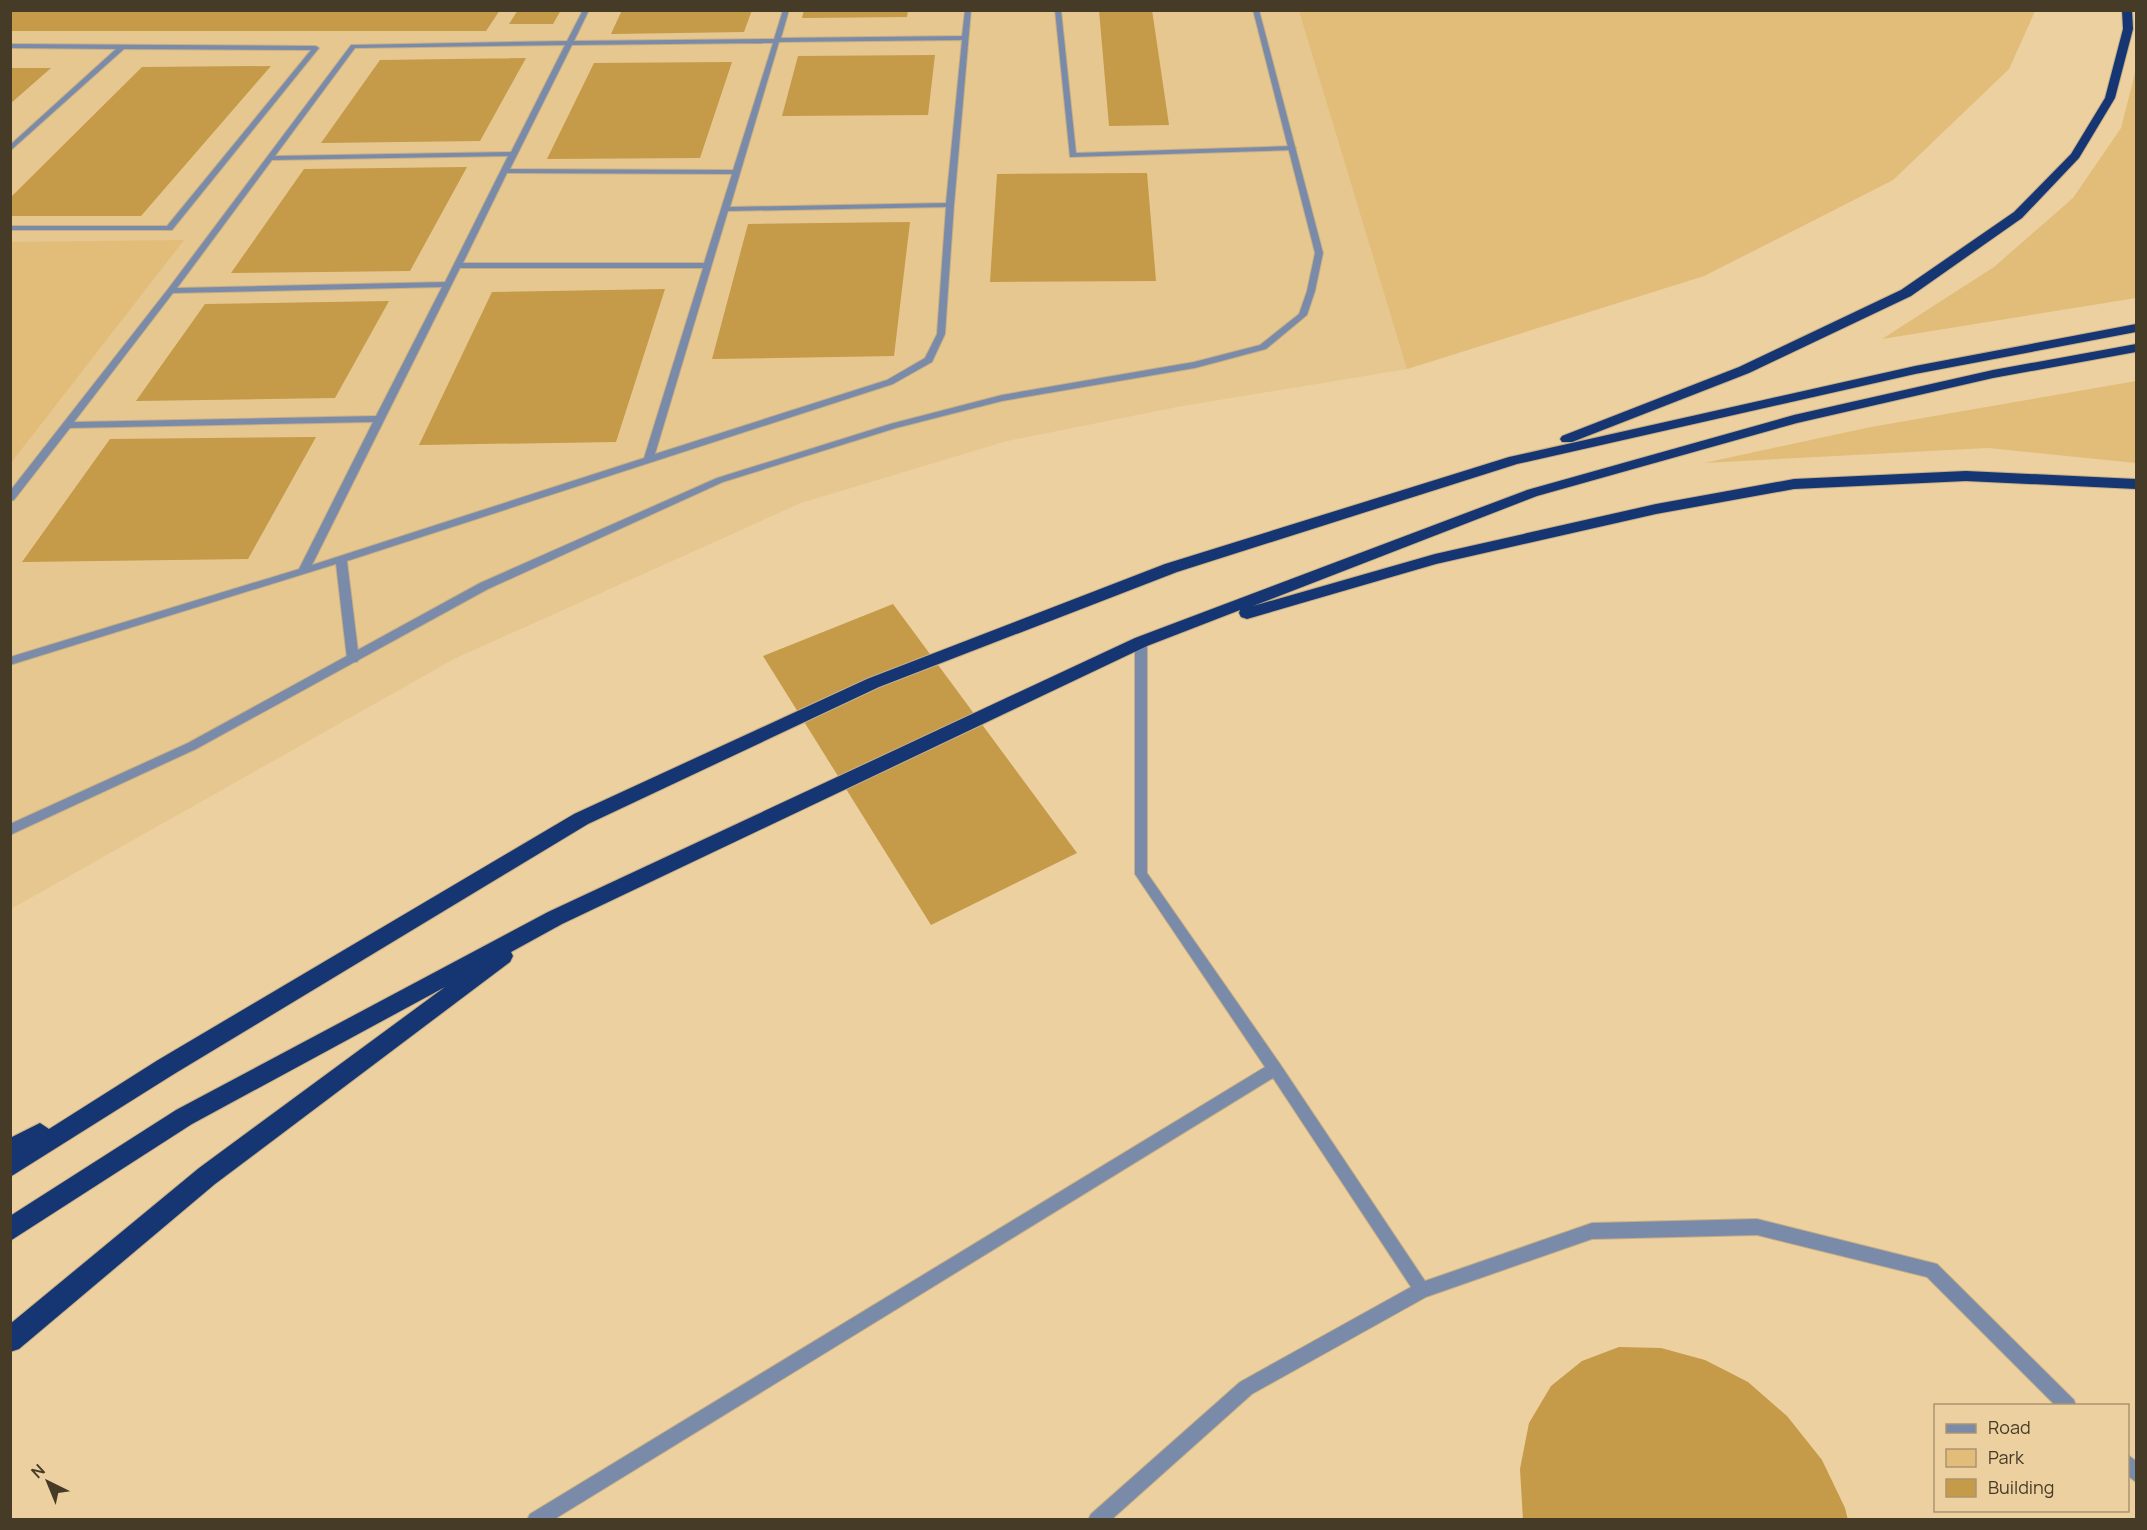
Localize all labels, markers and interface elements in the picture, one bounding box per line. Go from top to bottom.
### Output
legend [1934,1404,2129,1512]
text: Road [1988,1415,2031,1439]
text: Park [1988,1445,2025,1469]
north arrow [18,1452,78,1512]
text: N [26,1459,49,1483]
text: Building [1988,1475,2054,1499]

